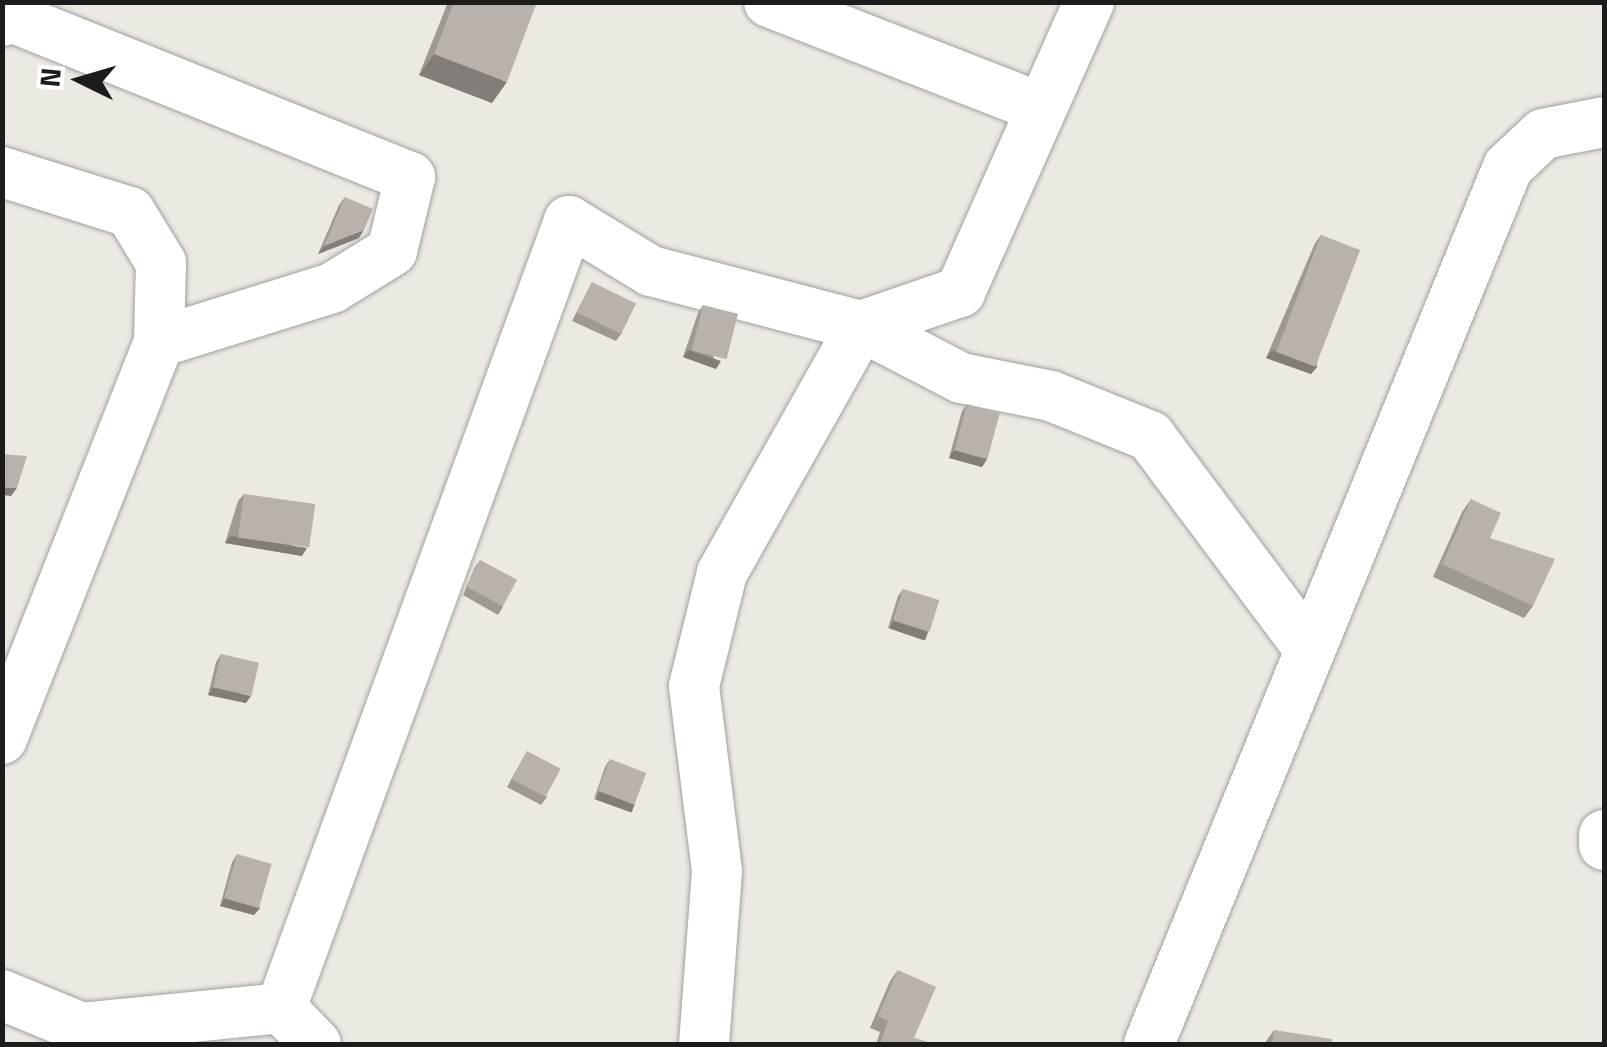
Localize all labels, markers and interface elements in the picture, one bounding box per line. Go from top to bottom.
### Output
north arrow [30,30,130,130]
text: N [27,66,72,89]

